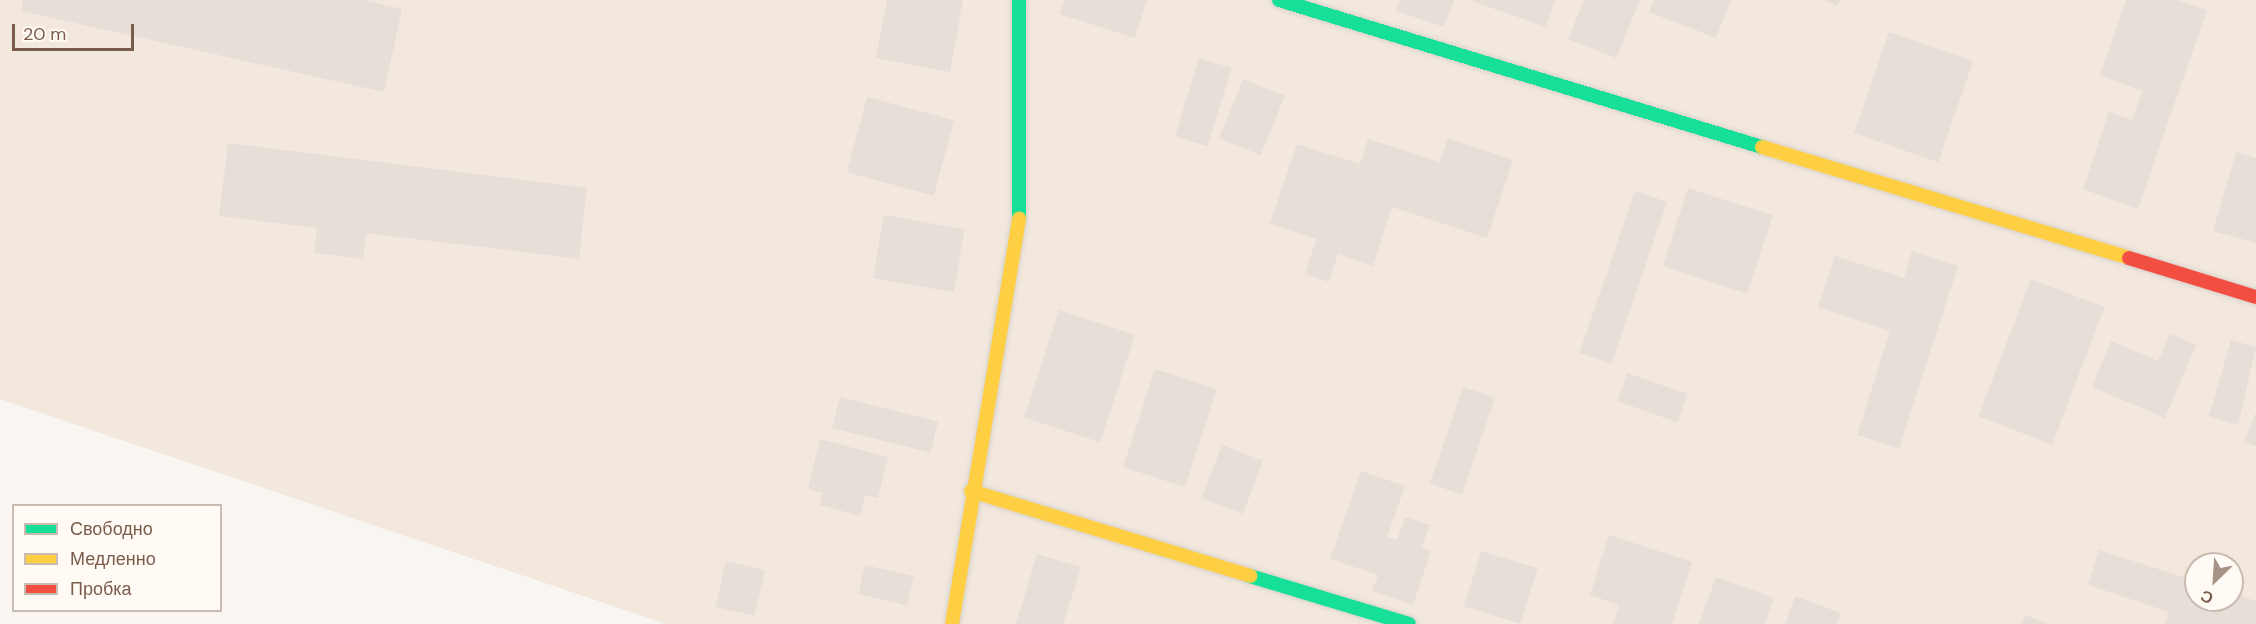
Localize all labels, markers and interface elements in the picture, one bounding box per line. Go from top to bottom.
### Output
scale bar [15,12,136,50]
text: 20 m [23,22,66,46]
legend [12,504,222,612]
text: Свободно [70,517,153,541]
text: Медленно [70,547,156,571]
north arrow [2184,552,2244,612]
text: Пробка [70,577,132,601]
text: С [2197,585,2217,609]

